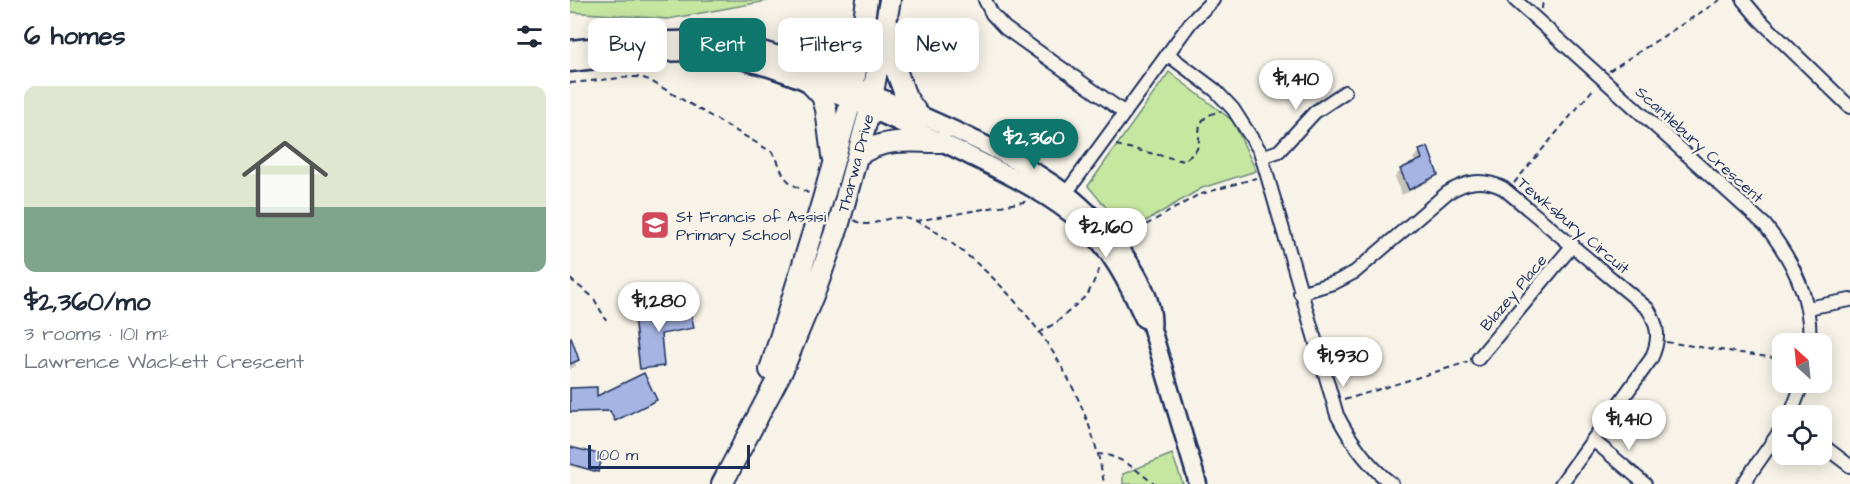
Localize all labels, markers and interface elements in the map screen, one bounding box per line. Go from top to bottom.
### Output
text: 6 homes [24,18,126,54]
chip: Buy [588,18,667,72]
chip: Rent [679,18,766,72]
chip: Filters [778,18,883,72]
chip: New [895,18,979,72]
icon: filters [513,20,546,53]
pin: $1,410 [1247,60,1345,111]
text: $1,410 [1273,65,1319,93]
street label: Scantlebury Crescent [1630,81,1769,209]
street label: Tharwa Drive [832,111,880,215]
pin: $2,360 [985,119,1083,170]
text: $2,360 [1003,124,1065,152]
icon: home [231,125,339,233]
street label: Tewksbury Circuit [1512,172,1635,280]
place label: St Francis of Assisi Primary School [676,206,827,247]
pin: $2,160 [1057,208,1155,259]
school or university icon: St Francis of Assisi Primary School [639,209,671,241]
text: $2,160 [1079,213,1133,241]
street label: Blazey Place [1475,250,1553,336]
pin: $1,280 [610,282,708,333]
text: $2,360/mo [24,284,151,320]
text: $1,280 [632,287,686,315]
text: 3 rooms · 101 m² [24,320,169,348]
north arrow [1772,333,1832,393]
map controls [1772,333,1832,465]
pin: $1,930 [1294,337,1392,388]
text: $1,930 [1317,342,1369,370]
text: Lawrence Wackett Crescent [24,348,304,376]
pin: $1,410 [1580,400,1678,451]
text: $1,410 [1606,405,1652,433]
button: locate [1772,405,1832,465]
scale bar [588,442,750,470]
text: 100 m [597,444,638,466]

